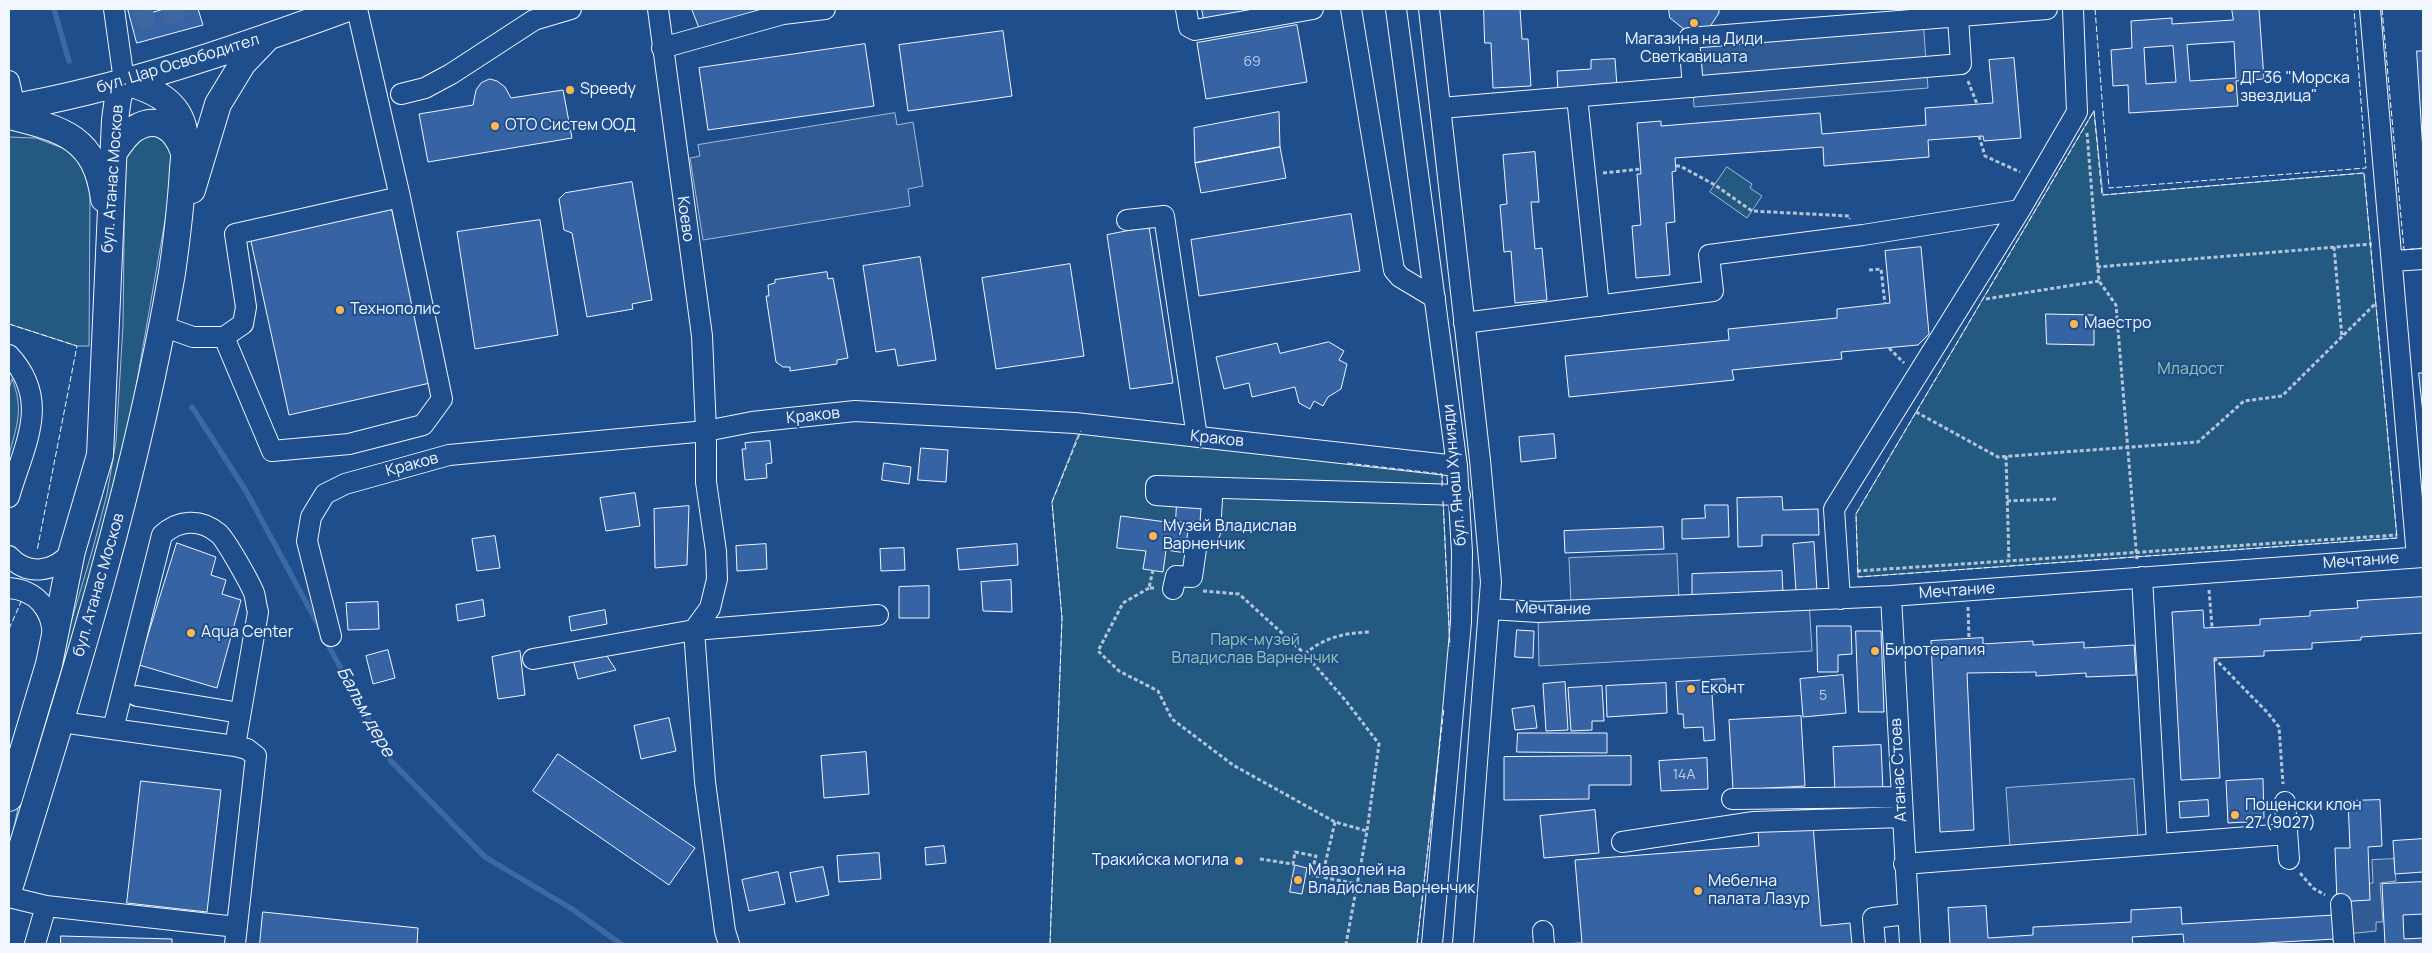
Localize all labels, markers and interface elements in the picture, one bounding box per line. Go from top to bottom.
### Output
marker: Магазина на Диди Светкавицата [1688,17,1700,29]
street label: бул. Цар Освободител [94,30,262,98]
place label: Магазина на Диди Светкавицата [1625,30,1763,68]
house number: 69 [1243,54,1261,70]
place label: ДГ 36 "Морска звездица" [2240,69,2350,107]
place label: Speedy [580,80,636,100]
marker: ДГ 36 "Морска звездица" [2224,82,2236,94]
marker: Speedy [564,84,576,96]
street label: бул. Атанас Москов [98,104,128,254]
place label: ОТО Систем ООД [505,116,636,136]
marker: ОТО Систем ООД [489,120,501,132]
street label: Коево [672,195,698,243]
place label: Технополис [350,300,441,320]
marker: Технополис [334,304,346,316]
place label: Маестро [2084,314,2151,334]
marker: Маестро [2068,318,2080,330]
park label: Младост [2157,360,2225,380]
street label: бул. Янош Хунияди [1439,403,1471,547]
street label: Краков [785,404,841,428]
street label: Краков [1189,427,1245,451]
street label: Краков [384,449,440,481]
street label: бул. Атанас Москов [69,511,129,659]
place label: Музей Владислав Варненчик [1163,517,1297,555]
marker: Музей Владислав Варненчик [1147,530,1159,542]
street label: Мечтание [2322,549,2400,573]
street label: Мечтание [1918,579,1996,603]
street label: Мечтание [1515,599,1591,619]
place label: Aqua Center [201,623,293,643]
marker: Aqua Center [185,627,197,639]
park label: Парк-музей Владислав Варненчик [1171,631,1339,669]
place label: Биротерапия [1885,641,1985,661]
marker: Биротерапия [1869,645,1881,657]
water label: Балъм дере [331,663,399,761]
place label: Еконт [1701,679,1745,699]
marker: Еконт [1685,683,1697,695]
house number: 5 [1819,688,1827,704]
street label: Атанас Стоев [1887,718,1911,822]
house number: 14А [1673,767,1695,783]
place label: Пощенски клон 27 (9027) [2245,796,2362,834]
marker: Пощенски клон 27 (9027) [2229,809,2241,821]
place label: Тракийска могила [1092,851,1229,871]
marker: Тракийска могила [1233,855,1245,867]
place label: Мавзолей на Владислав Варненчик [1308,861,1475,899]
place label: Мебелна палата Лазур [1708,872,1810,910]
marker: Мавзолей на Владислав Варненчик [1292,874,1304,886]
marker: Мебелна палата Лазур [1692,885,1704,897]

